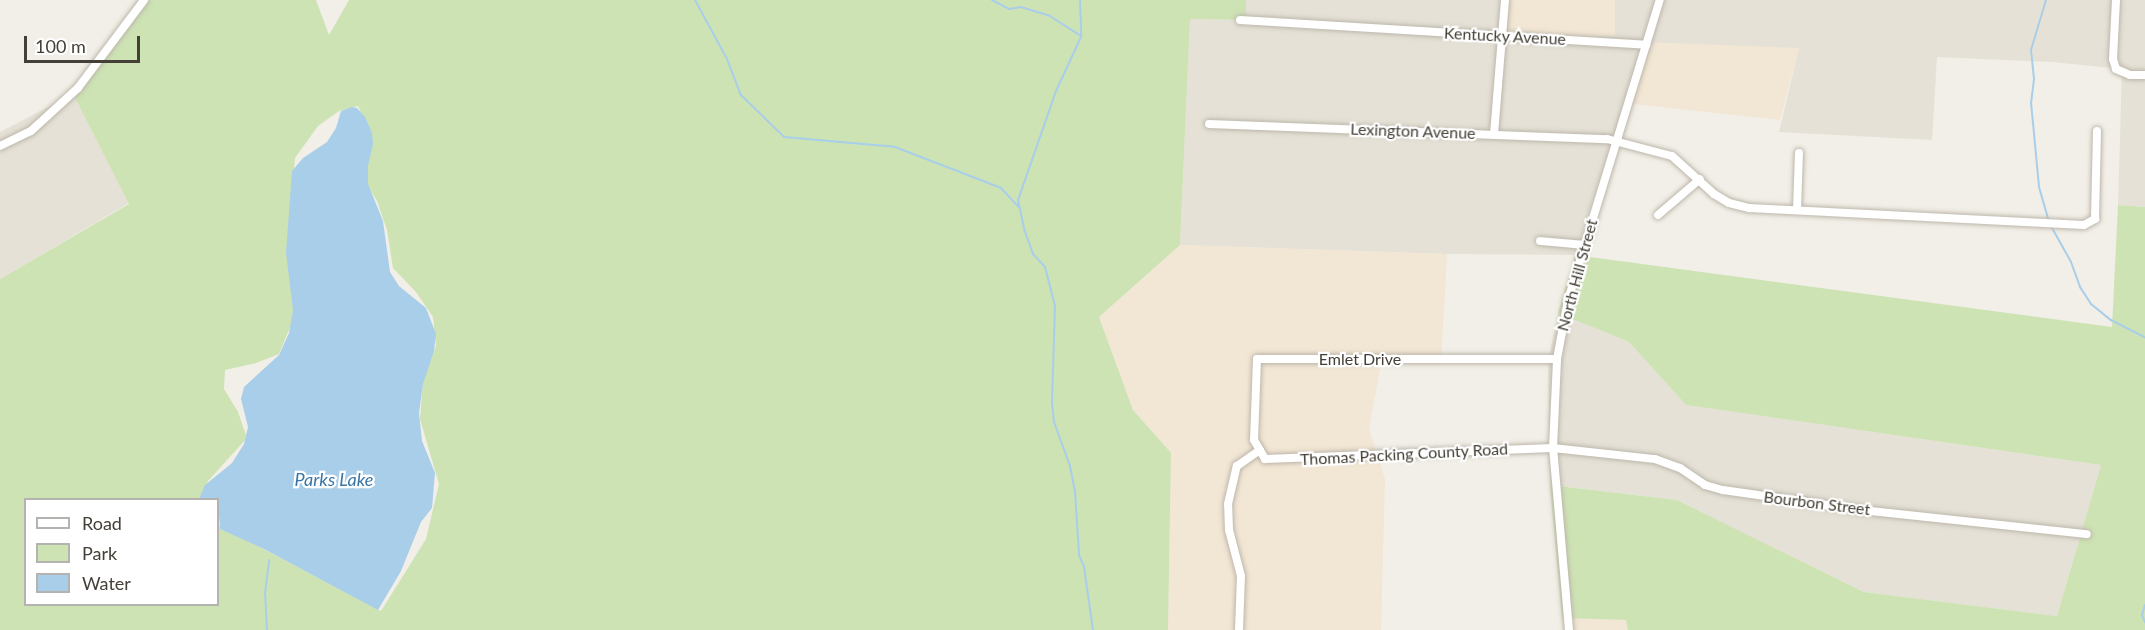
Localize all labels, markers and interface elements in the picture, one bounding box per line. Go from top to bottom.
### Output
street label: Kentucky Avenue [1443,23,1567,49]
scale bar [27,24,142,62]
text: 100 m [35,35,86,57]
street label: Lexington Avenue [1350,119,1476,143]
street label: North Hill Street [1553,217,1601,333]
street label: Emlet Drive [1319,349,1401,369]
street label: Thomas Packing County Road [1299,439,1509,469]
water label: Parks Lake [295,468,373,490]
street label: Bourbon Street [1763,487,1871,519]
legend [24,498,219,606]
text: Road [82,512,122,534]
text: Park [82,542,117,564]
text: Water [82,572,131,594]

